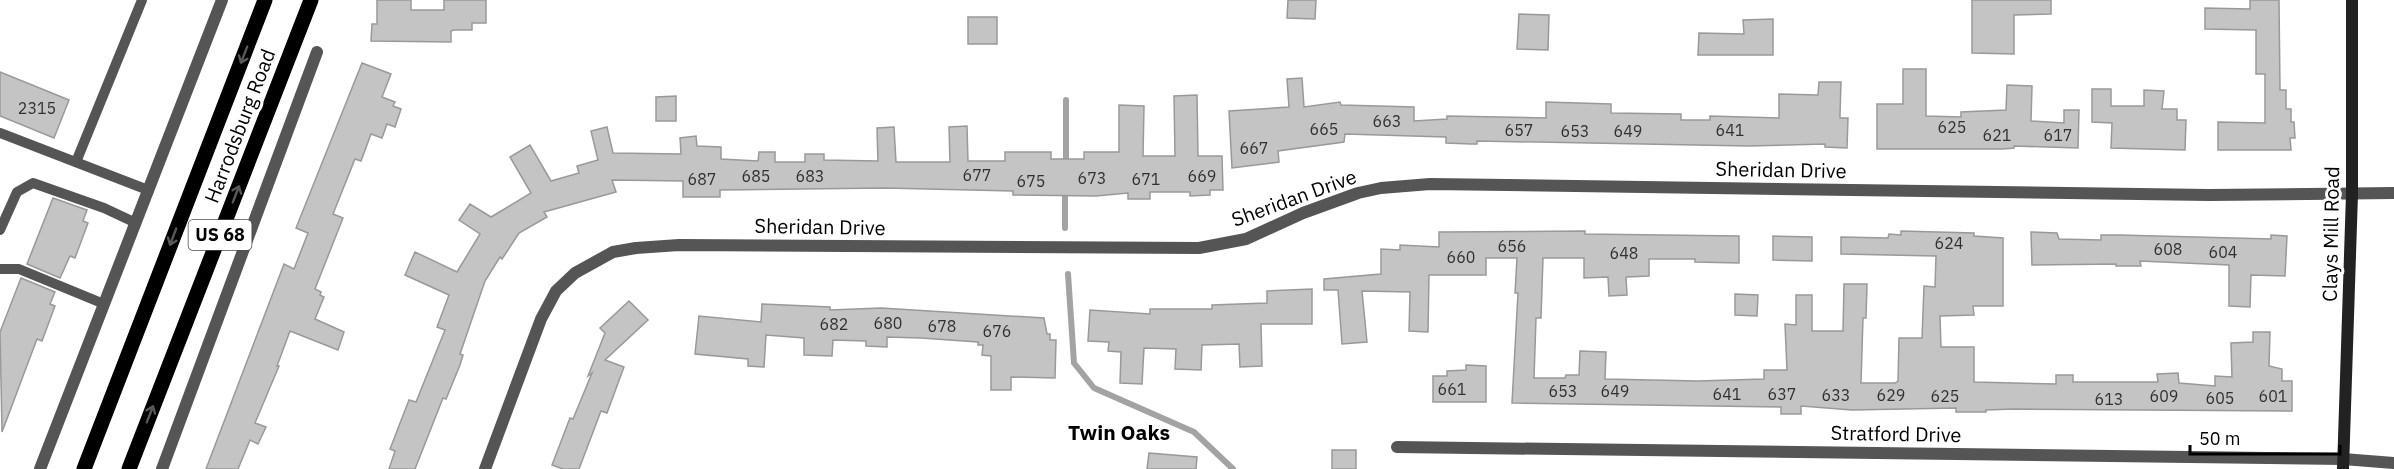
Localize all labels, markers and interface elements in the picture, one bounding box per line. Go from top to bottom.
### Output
street label: Harrodsburg Road [198,45,281,207]
one-way arrow [237,45,248,63]
house number: 2315 [18,98,56,118]
house number: 663 [1373,111,1401,131]
house number: 625 [1938,117,1966,137]
house number: 665 [1310,119,1338,139]
house number: 657 [1505,120,1533,140]
house number: 641 [1716,120,1744,140]
house number: 653 [1561,121,1589,141]
house number: 649 [1614,121,1642,141]
house number: 621 [1983,125,2011,145]
house number: 617 [2044,125,2072,145]
house number: 667 [1240,138,1268,158]
street label: Sheridan Drive [1715,155,1847,184]
street label: Sheridan Drive [1228,162,1360,233]
house number: 677 [963,165,991,185]
house number: 685 [742,166,770,186]
house number: 683 [796,166,824,186]
house number: 669 [1188,166,1216,186]
street label: Clays Mill Road [2316,166,2345,302]
house number: 673 [1078,168,1106,188]
house number: 687 [688,169,716,189]
house number: 671 [1132,169,1160,189]
house number: 675 [1017,171,1045,191]
one-way arrow [232,185,243,203]
street label: Sheridan Drive [754,212,886,241]
road number: US 68 [188,220,252,250]
one-way arrow [167,227,178,245]
house number: 624 [1935,233,1963,253]
house number: 656 [1498,236,1526,256]
house number: 608 [2154,239,2182,259]
house number: 604 [2209,242,2237,262]
house number: 648 [1610,243,1638,263]
house number: 660 [1447,247,1475,267]
house number: 680 [874,313,902,333]
house number: 682 [820,314,848,334]
house number: 678 [928,316,956,336]
house number: 676 [983,321,1011,341]
house number: 661 [1438,379,1466,399]
house number: 653 [1549,381,1577,401]
house number: 649 [1601,381,1629,401]
house number: 641 [1713,384,1741,404]
house number: 637 [1768,384,1796,404]
house number: 633 [1822,385,1850,405]
house number: 629 [1877,385,1905,405]
house number: 625 [1931,386,1959,406]
house number: 609 [2150,386,2178,406]
house number: 601 [2259,386,2287,406]
house number: 605 [2206,388,2234,408]
house number: 613 [2095,389,2123,409]
one-way arrow [146,406,157,424]
district label: Twin Oaks [1068,418,1170,446]
scale bar [2190,418,2340,456]
street label: Stratford Drive [1830,419,1962,448]
text: 50 m [2199,427,2241,450]

